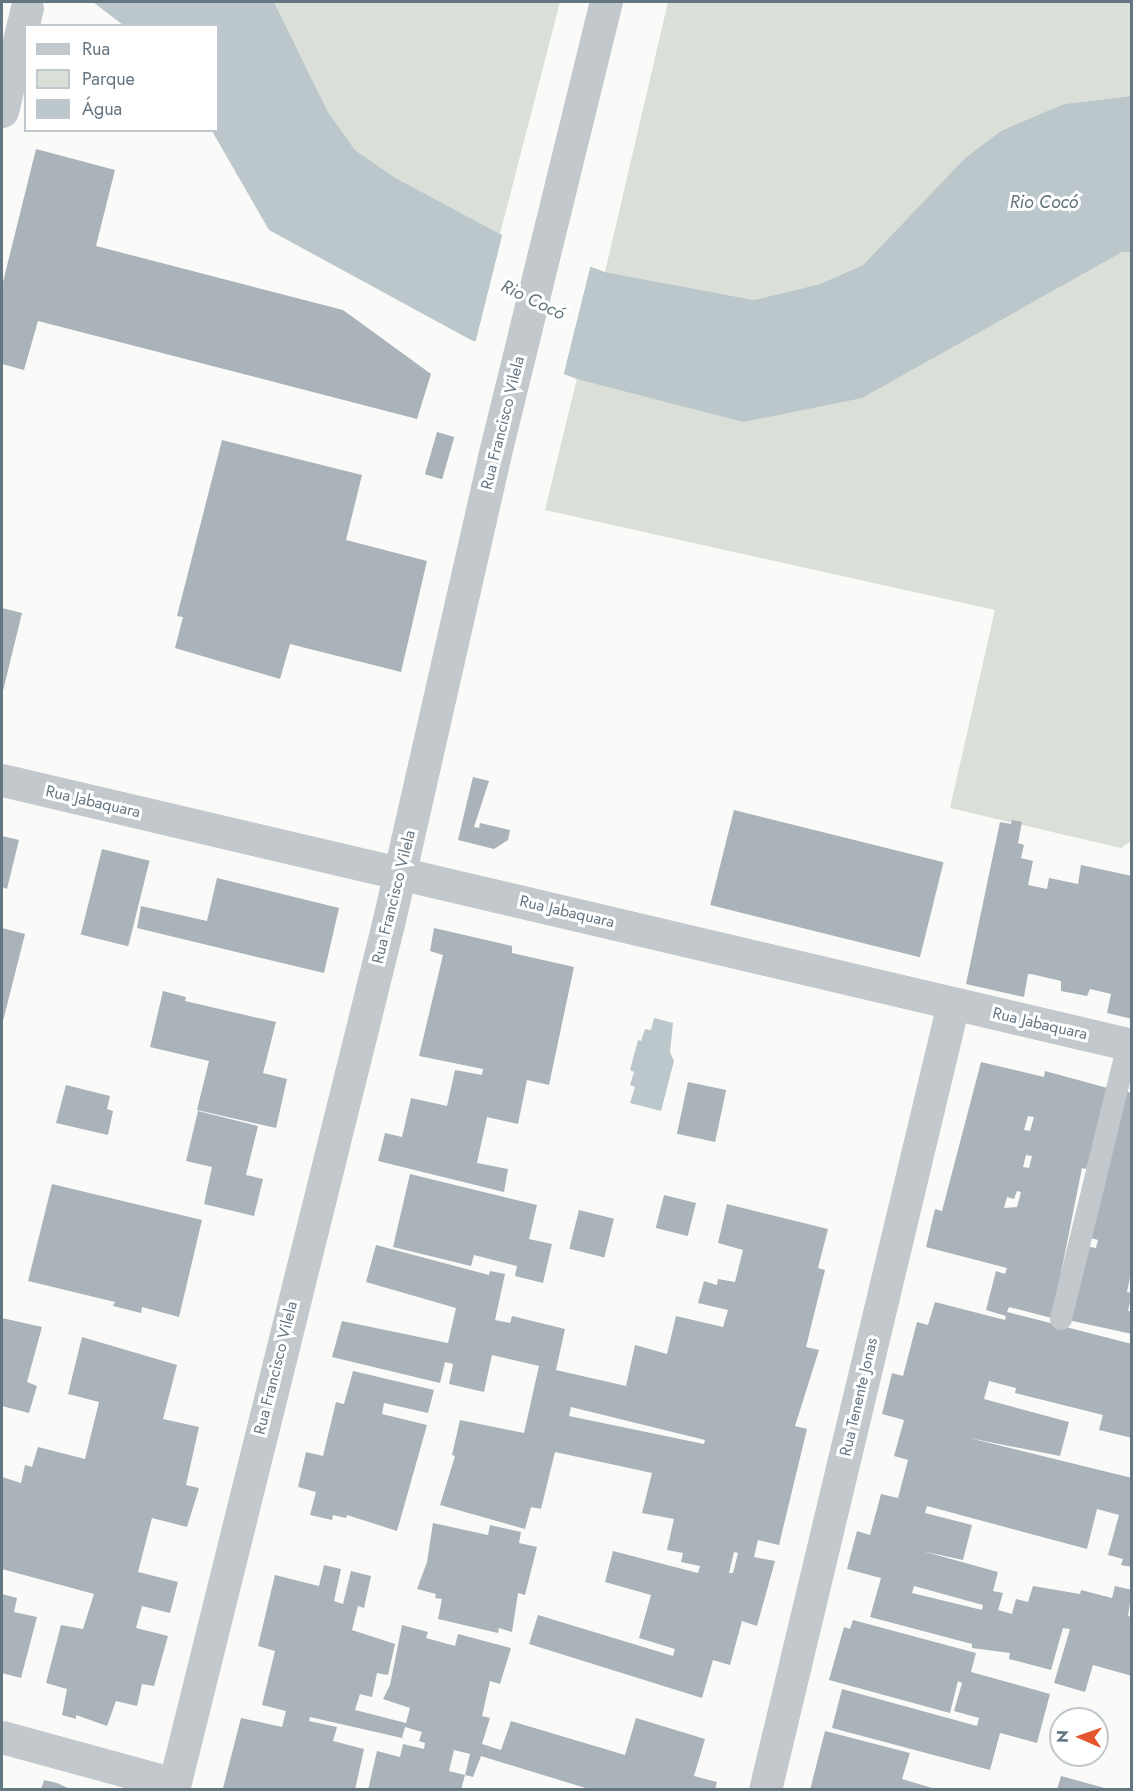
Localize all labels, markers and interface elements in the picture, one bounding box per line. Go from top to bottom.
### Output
legend [24,24,219,132]
text: Rua [82,36,110,62]
text: Parque [82,66,135,92]
text: Água [82,96,122,122]
water label: Rio Cocó [1010,191,1078,213]
water label: Rio Cocó [497,275,569,325]
street label: Rua Francisco Vilela [477,354,529,492]
street label: Rua Jabaquara [44,782,142,822]
street label: Rua Francisco Vilela [368,828,420,966]
street label: Rua Jabaquara [518,892,616,932]
street label: Rua Jabaquara [991,1004,1089,1044]
street label: Rua Francisco Vilela [250,1299,302,1437]
street label: Rua Tenente Jonas [836,1336,882,1458]
north arrow [1049,1707,1109,1767]
text: N [1051,1730,1074,1743]

